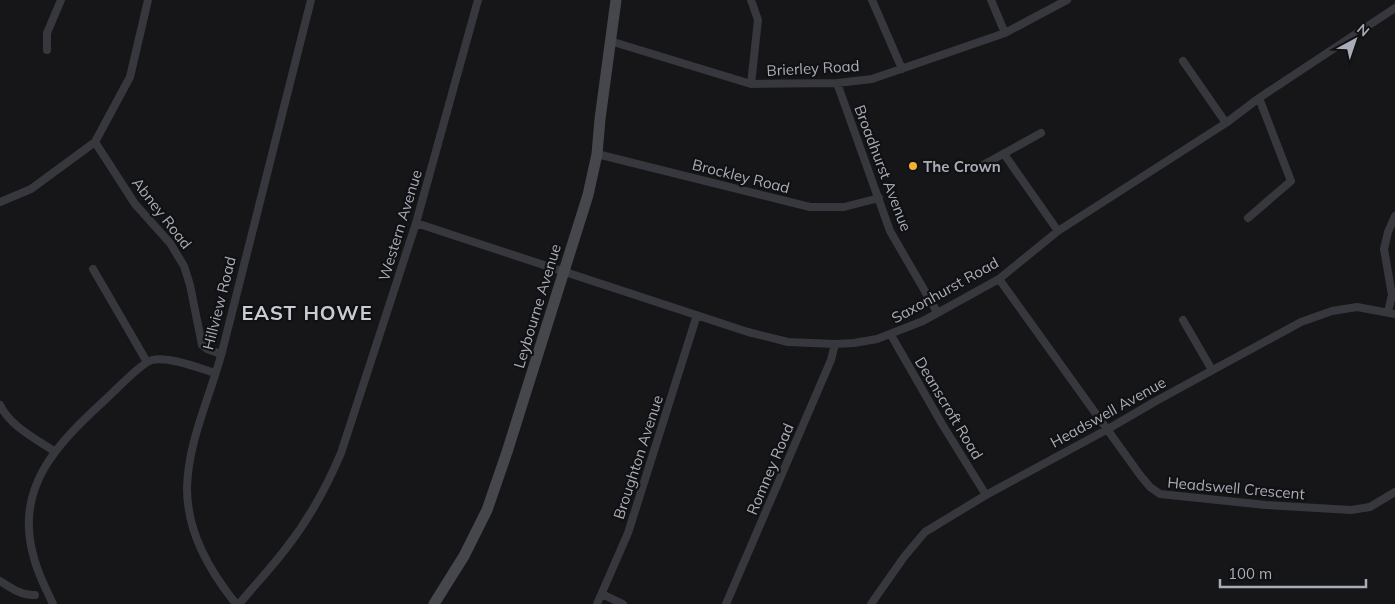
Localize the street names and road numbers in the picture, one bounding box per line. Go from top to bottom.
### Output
street label: Brierley Road [766,56,860,80]
street label: Broadhurst Avenue [850,102,916,234]
street label: Brockley Road [690,155,792,197]
street label: Western Avenue [374,167,426,283]
street label: Abney Road [128,173,196,253]
street label: Leybourne Avenue [509,242,565,370]
street label: Saxonhurst Road [888,253,1002,327]
street label: Hillview Road [198,254,240,352]
street label: Deanscroft Road [911,353,987,463]
street label: Headswell Avenue [1047,372,1169,452]
street label: Broughton Avenue [609,393,667,521]
street label: Romney Road [742,420,798,518]
street label: Headswell Crescent [1167,473,1305,503]

